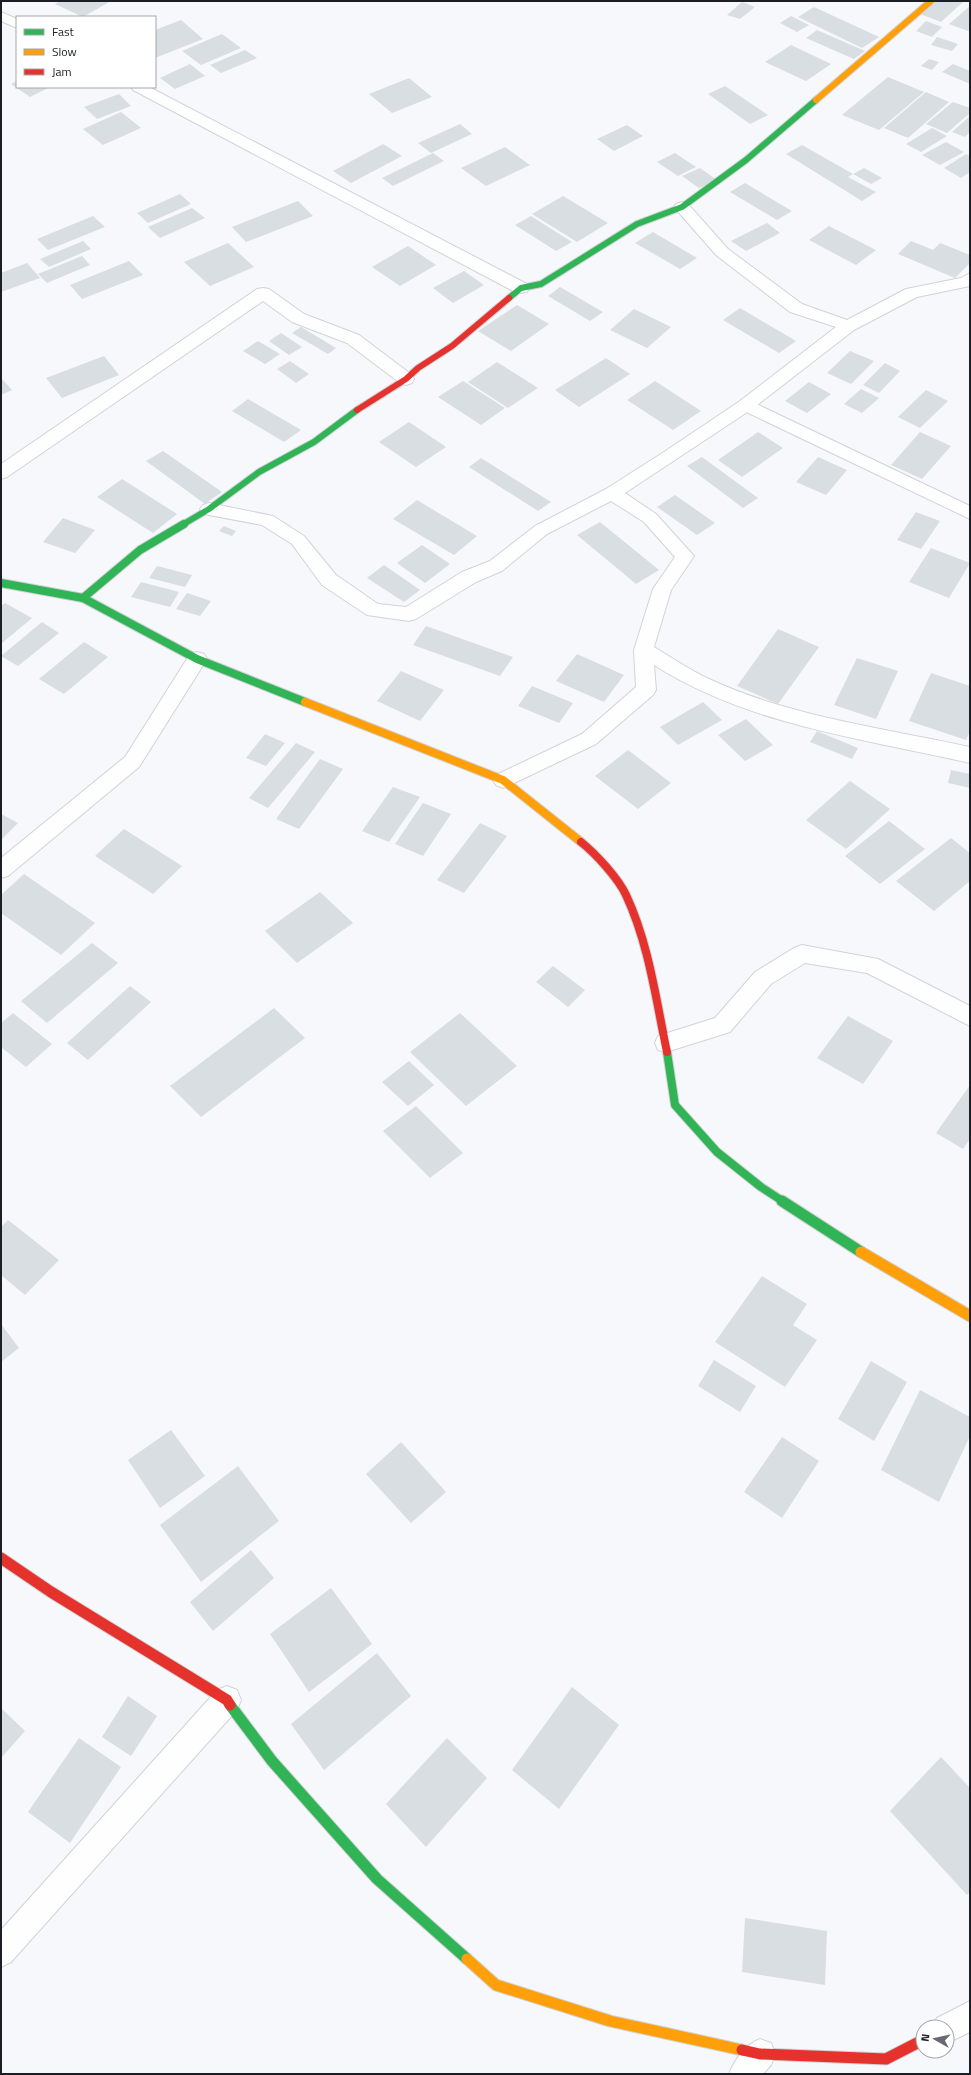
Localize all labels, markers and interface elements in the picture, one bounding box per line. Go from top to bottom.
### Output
legend [16,16,156,88]
text: Fast [52,22,75,41]
text: Slow [52,42,77,61]
text: Jam [52,62,72,81]
north arrow [915,2019,955,2059]
text: N [917,2033,934,2042]

